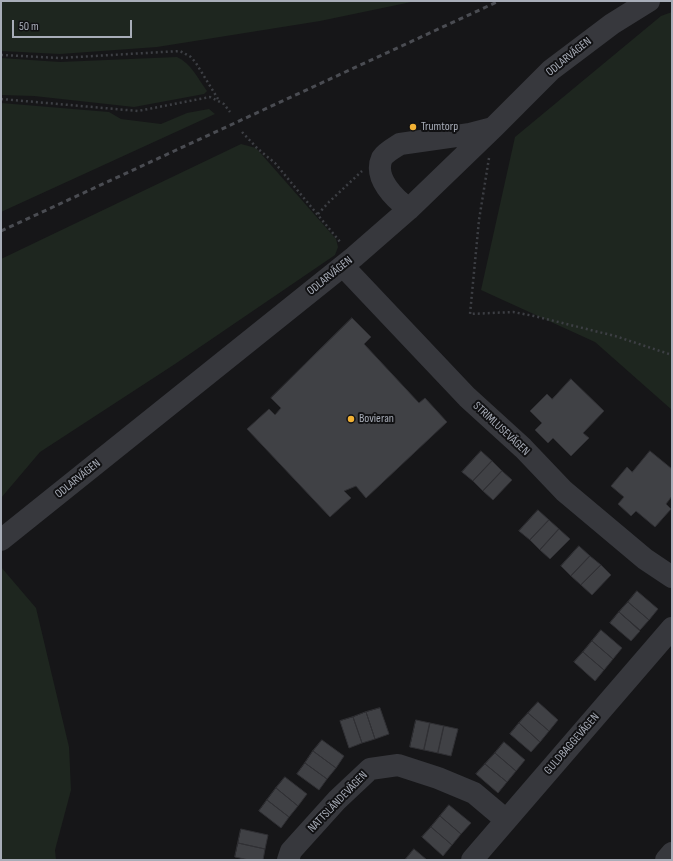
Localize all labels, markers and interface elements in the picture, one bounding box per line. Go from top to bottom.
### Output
scale bar [14,12,134,38]
text: 50 m [19,19,39,34]
street label: ODLARVÄGEN [543,34,595,80]
place label: Trumtorp [421,120,458,134]
marker: Trumtorp [408,122,418,132]
street label: ODLARVÄGEN [304,253,356,299]
street label: STRIMLUSEVÄGEN [470,399,532,459]
place label: Bovieran [359,412,394,426]
marker: Bovieran [346,414,356,424]
street label: ODLARVÄGEN [52,456,104,502]
street label: GULDBAGGEVÄGEN [541,710,603,778]
street label: NATTSLÄNDEVÄGEN [305,768,371,836]

